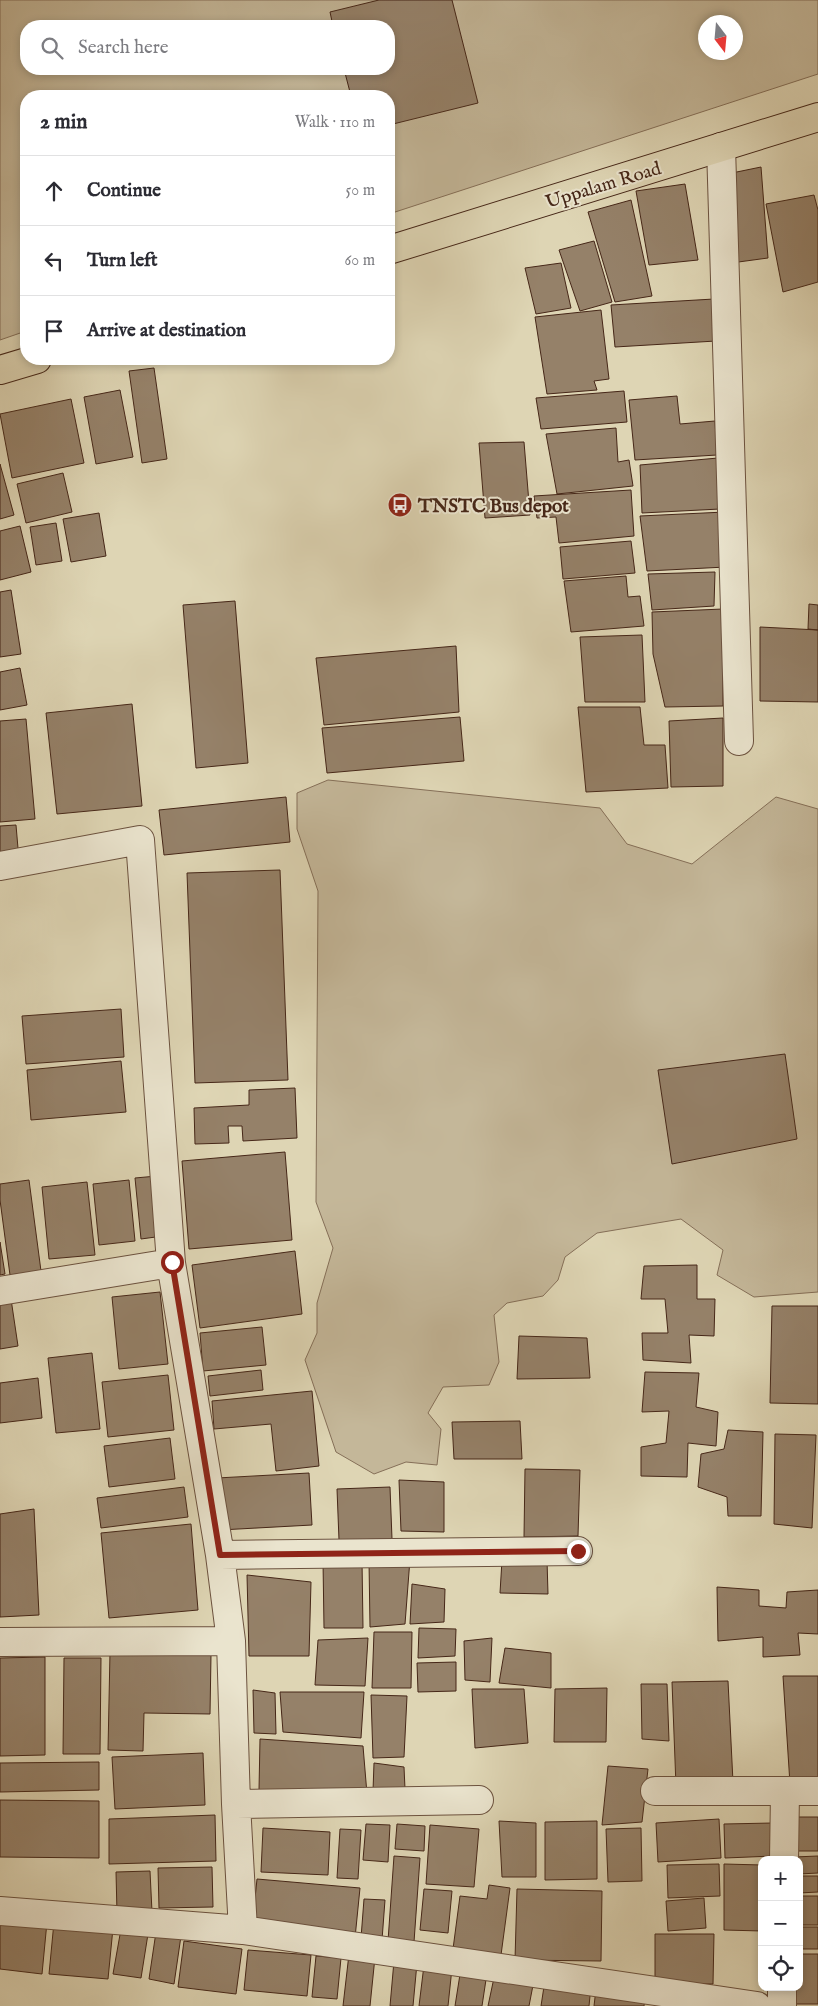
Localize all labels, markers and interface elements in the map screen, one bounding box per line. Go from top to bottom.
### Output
north arrow [698,15,743,60]
search box [20,20,395,75]
icon: search [38,34,66,62]
text: Search here [78,36,169,60]
text: 2 min [40,109,87,136]
text: Walk · 110 m [295,113,375,133]
street label: Uppalam Road [543,157,665,215]
icon: ahead [40,177,68,205]
text: Continue [87,179,161,203]
text: 50 m [346,181,375,201]
icon: left [40,247,68,275]
text: Turn left [87,249,158,273]
text: 60 m [345,251,375,271]
icon: arrive [40,317,68,345]
text: Arrive at destination [87,319,246,343]
bus stop icon: TNSTC Bus depot [387,492,413,518]
place label: TNSTC Bus depot [417,495,569,519]
route start [161,1251,184,1274]
route end [567,1540,590,1563]
map controls [758,1856,803,1991]
button: + [758,1856,803,1901]
button: − [758,1901,803,1946]
button: locate [758,1946,803,1991]

